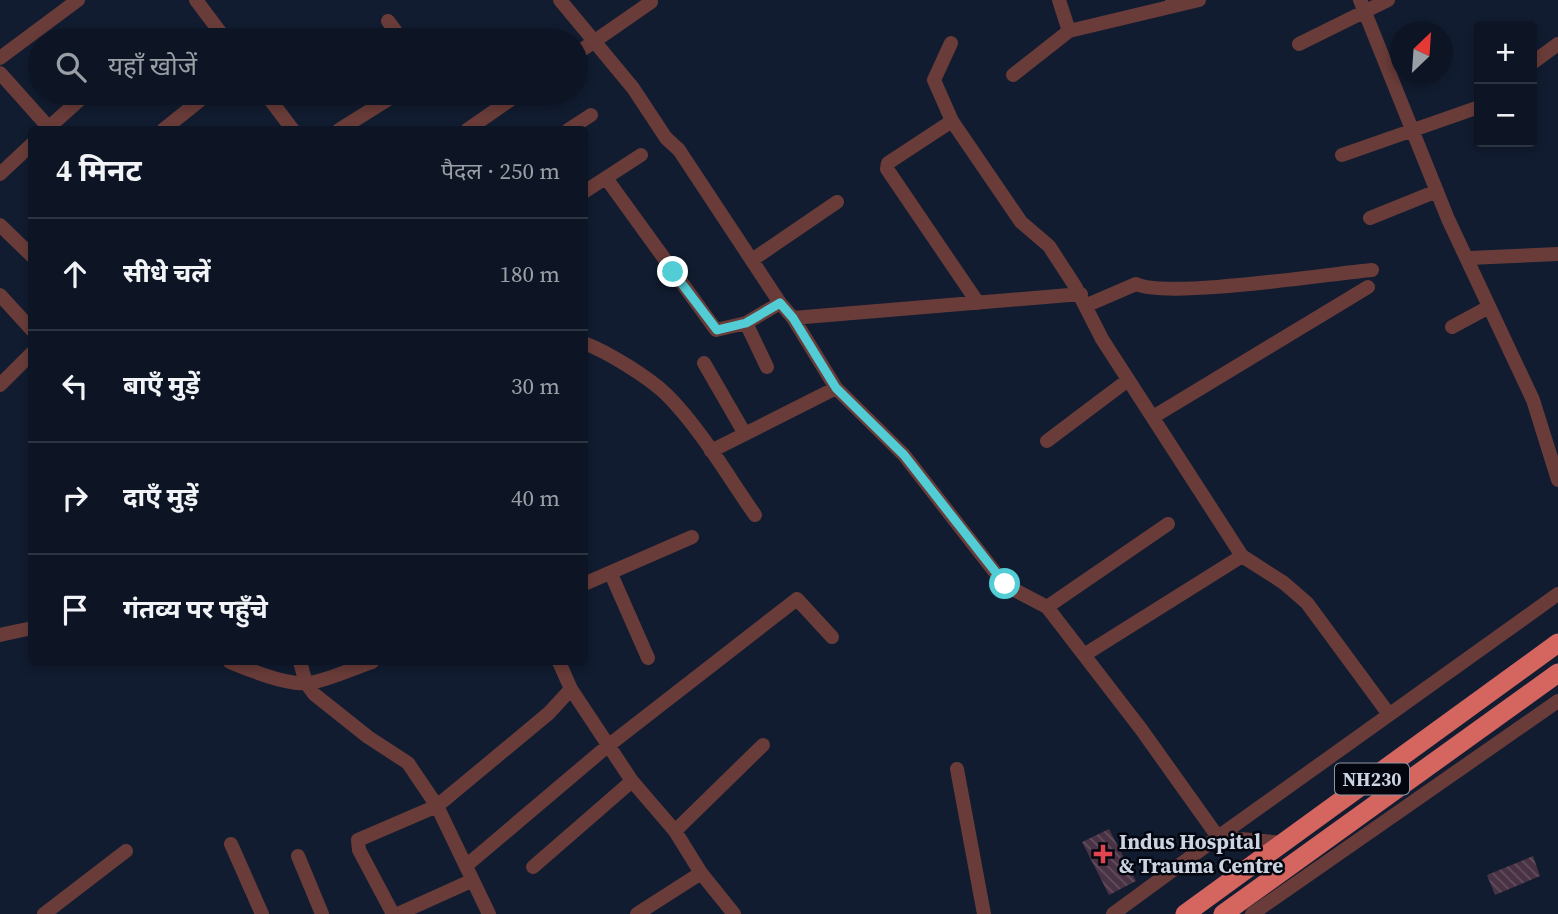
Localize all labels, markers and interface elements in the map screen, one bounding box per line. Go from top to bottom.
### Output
north arrow [1390,21,1453,84]
map controls [1474,21,1537,147]
button: + [1474,21,1537,84]
search box [28,28,588,105]
icon: search [52,48,90,86]
text: यहाँ खोजें [108,48,197,84]
button: − [1474,84,1537,147]
text: 4 मिनट [56,150,142,191]
text: पैदल · 250 m [441,155,560,187]
icon: ahead [56,255,94,293]
text: सीधे चलें [123,255,211,291]
route end [657,256,688,287]
text: 180 m [499,258,560,290]
icon: left [56,367,94,405]
text: बाएँ मुड़ें [123,367,200,403]
text: 30 m [511,370,560,402]
icon: right [56,479,94,517]
text: दाएँ मुड़ें [123,479,198,515]
text: 40 m [511,482,560,514]
route start [989,568,1020,599]
icon: arrive [56,591,94,629]
text: गंतव्य पर पहुँचे [123,591,268,627]
road number: NH230 [1335,764,1409,794]
place label: Indus Hospital & Trauma Centre [1119,827,1283,880]
marker: Indus Hospital & Trauma Centre [1093,844,1113,864]

